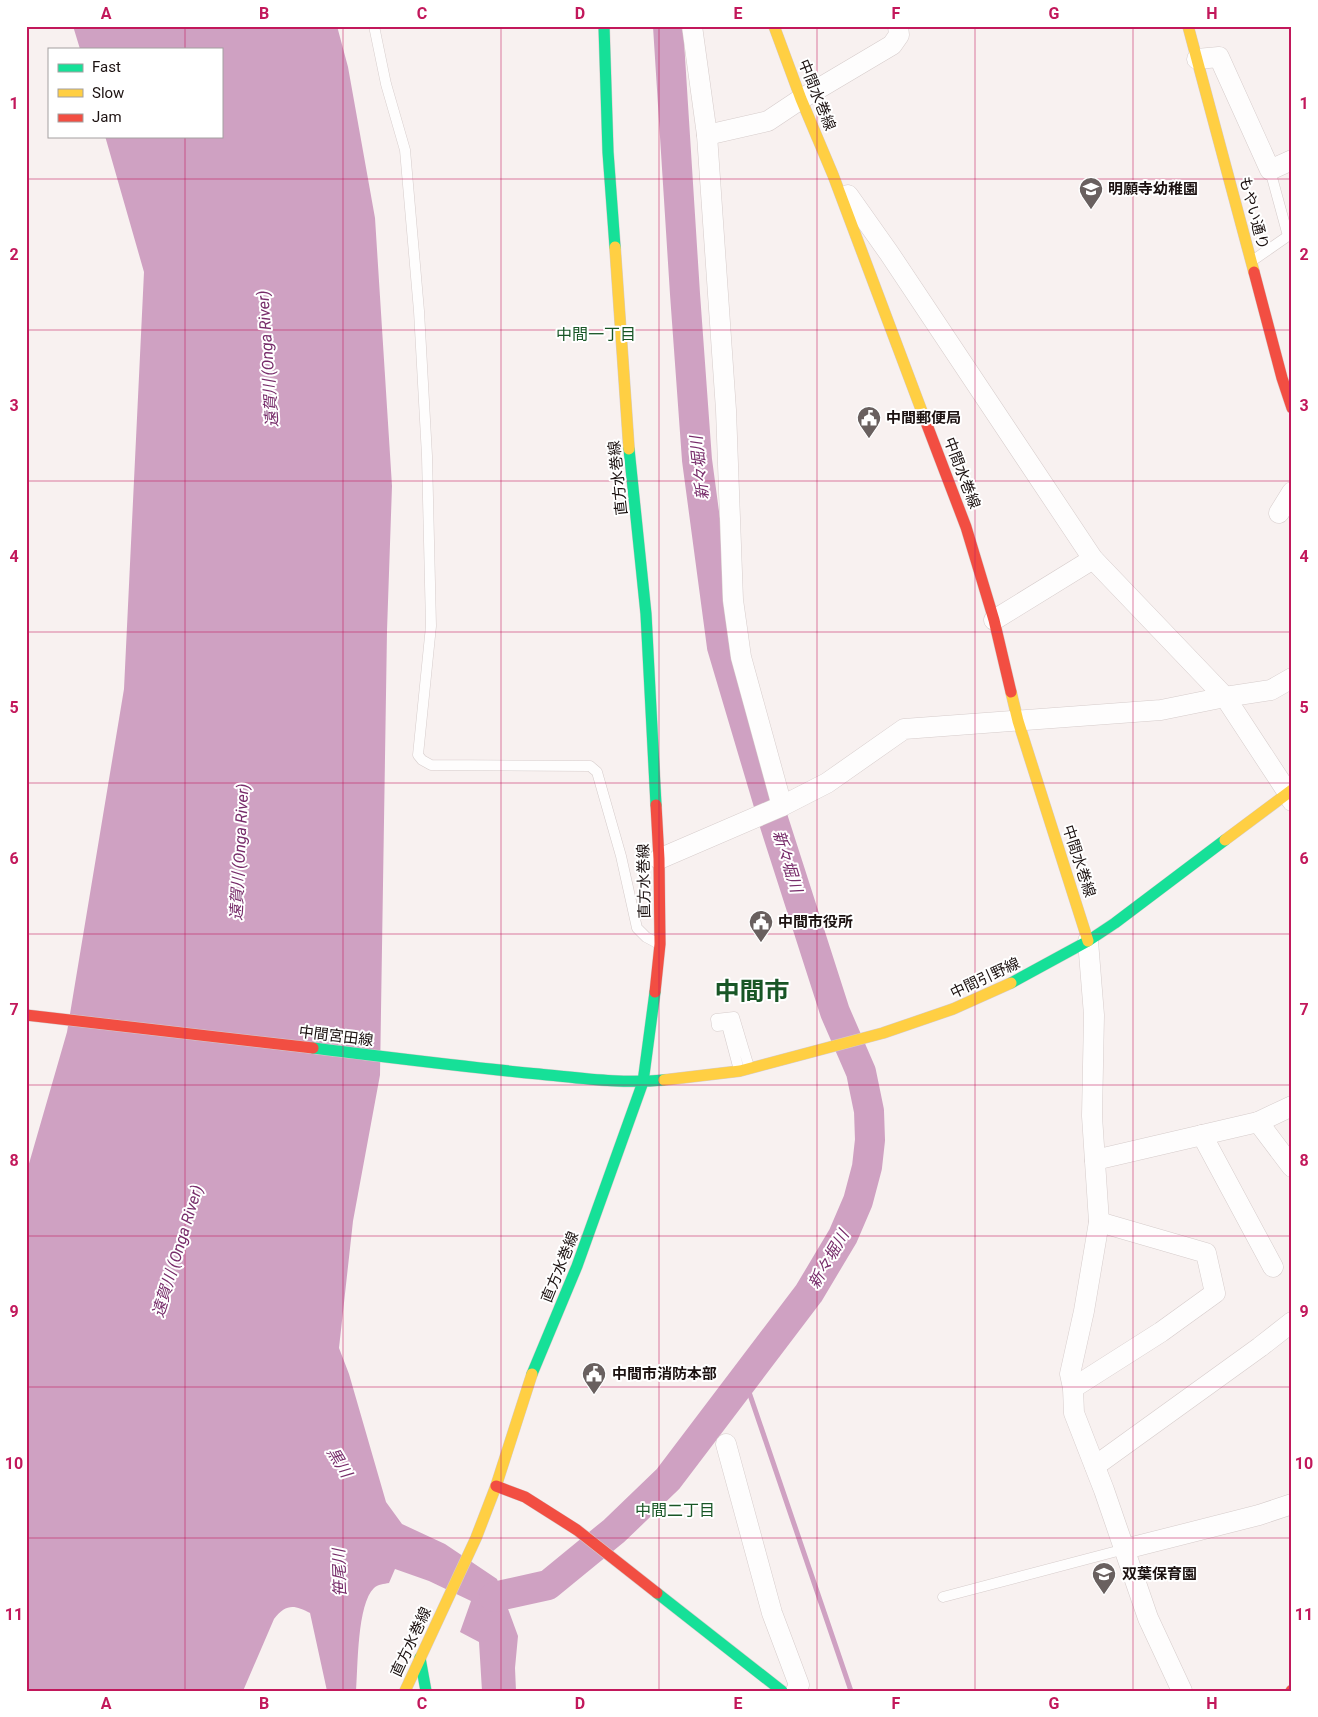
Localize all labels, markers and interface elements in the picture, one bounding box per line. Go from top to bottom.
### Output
text: A [101,4,112,23]
text: B [259,4,269,23]
text: C [417,4,427,23]
text: D [575,4,585,23]
text: E [734,4,743,23]
text: F [892,4,901,23]
text: G [1049,4,1060,23]
text: H [1206,4,1218,23]
legend [48,48,222,138]
street label: 中間水巻線 [795,57,839,133]
text: Fast [92,58,121,76]
text: Slow [92,84,124,102]
text: 1 [9,94,19,113]
text: 1 [1299,94,1309,113]
text: Jam [92,108,122,126]
street label: もやい通り [1236,174,1272,252]
school or university icon: 明願寺幼稚園 [1078,176,1104,210]
place label: 明願寺幼稚園 [1108,180,1198,198]
text: 2 [9,245,19,264]
text: 2 [1299,245,1309,264]
water label: 遠賀川 (Onga River) [253,290,282,428]
district label: 中間一丁目 [556,325,636,344]
text: 3 [9,396,19,415]
text: 3 [1299,396,1309,415]
public building icon: 中間郵便局 [856,405,882,439]
place label: 中間郵便局 [886,409,961,427]
water label: 新々堀川 [686,433,712,501]
street label: 中間水巻線 [940,435,984,511]
street label: 直方水巻線 [605,440,631,516]
text: 4 [9,547,19,566]
text: 4 [1299,547,1309,566]
text: 5 [9,698,19,717]
text: 5 [1299,698,1309,717]
water label: 遠賀川 (Onga River) [226,783,253,921]
street label: 中間水巻線 [1059,823,1099,899]
water label: 新々堀川 [769,828,807,896]
street label: 直方水巻線 [634,843,654,919]
text: 6 [9,849,19,868]
text: 6 [1299,849,1309,868]
public building icon: 中間市役所 [748,909,774,943]
place label: 中間市役所 [778,913,853,931]
street label: 中間引野線 [947,954,1023,1002]
district label: 中間市 [714,977,790,1006]
text: 7 [9,1000,19,1019]
text: 7 [1299,1000,1309,1019]
street label: 中間宮田線 [298,1022,374,1050]
text: 8 [9,1151,19,1170]
text: 8 [1299,1151,1309,1170]
water label: 遠賀川 (Onga River) [148,1183,207,1320]
water label: 新々堀川 [804,1225,854,1292]
street label: 直方水巻線 [538,1229,582,1305]
text: 9 [9,1302,19,1321]
text: 9 [1299,1302,1309,1321]
public building icon: 中間市消防本部 [581,1361,607,1395]
place label: 中間市消防本部 [612,1365,717,1383]
water label: 黒川 [323,1444,357,1483]
text: 10 [5,1454,23,1473]
text: 10 [1295,1454,1313,1473]
district label: 中間二丁目 [635,1501,715,1520]
water label: 笹尾川 [329,1547,350,1597]
school or university icon: 双葉保育園 [1091,1561,1117,1595]
place label: 双葉保育園 [1122,1565,1197,1583]
street label: 直方水巻線 [387,1604,435,1680]
text: 11 [5,1605,23,1624]
text: 11 [1295,1605,1313,1624]
text: A [101,1694,112,1713]
text: B [259,1694,269,1713]
text: C [417,1694,427,1713]
text: D [575,1694,585,1713]
text: E [734,1694,743,1713]
text: F [892,1694,901,1713]
text: G [1049,1694,1060,1713]
text: H [1206,1694,1218,1713]

